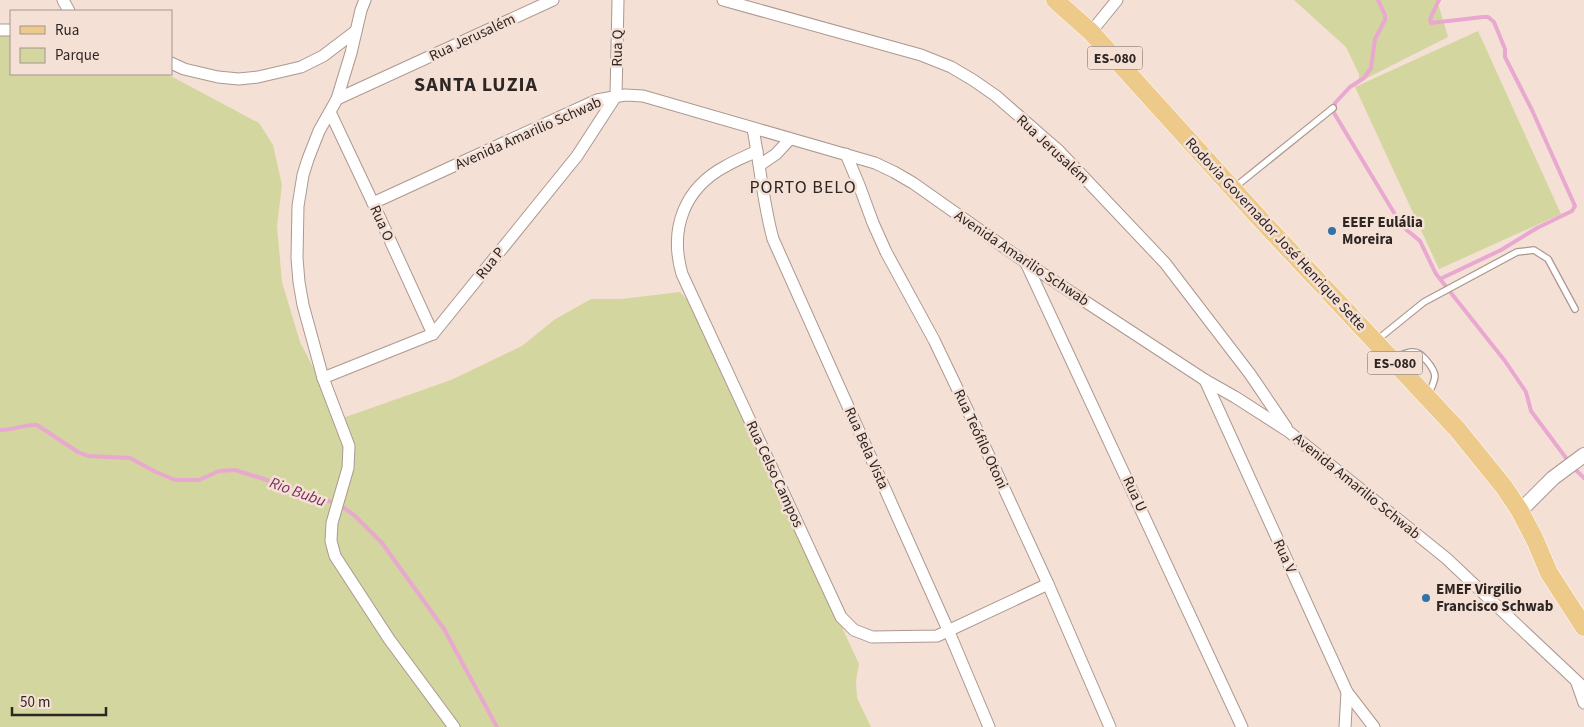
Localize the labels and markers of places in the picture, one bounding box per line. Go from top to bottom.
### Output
place label: EEEF Eulália Moreira [1342,212,1423,250]
marker: EEEF Eulália Moreira [1326,225,1338,237]
place label: EMEF Virgilio Francisco Schwab [1436,579,1554,617]
marker: EMEF Virgilio Francisco Schwab [1420,592,1432,604]

